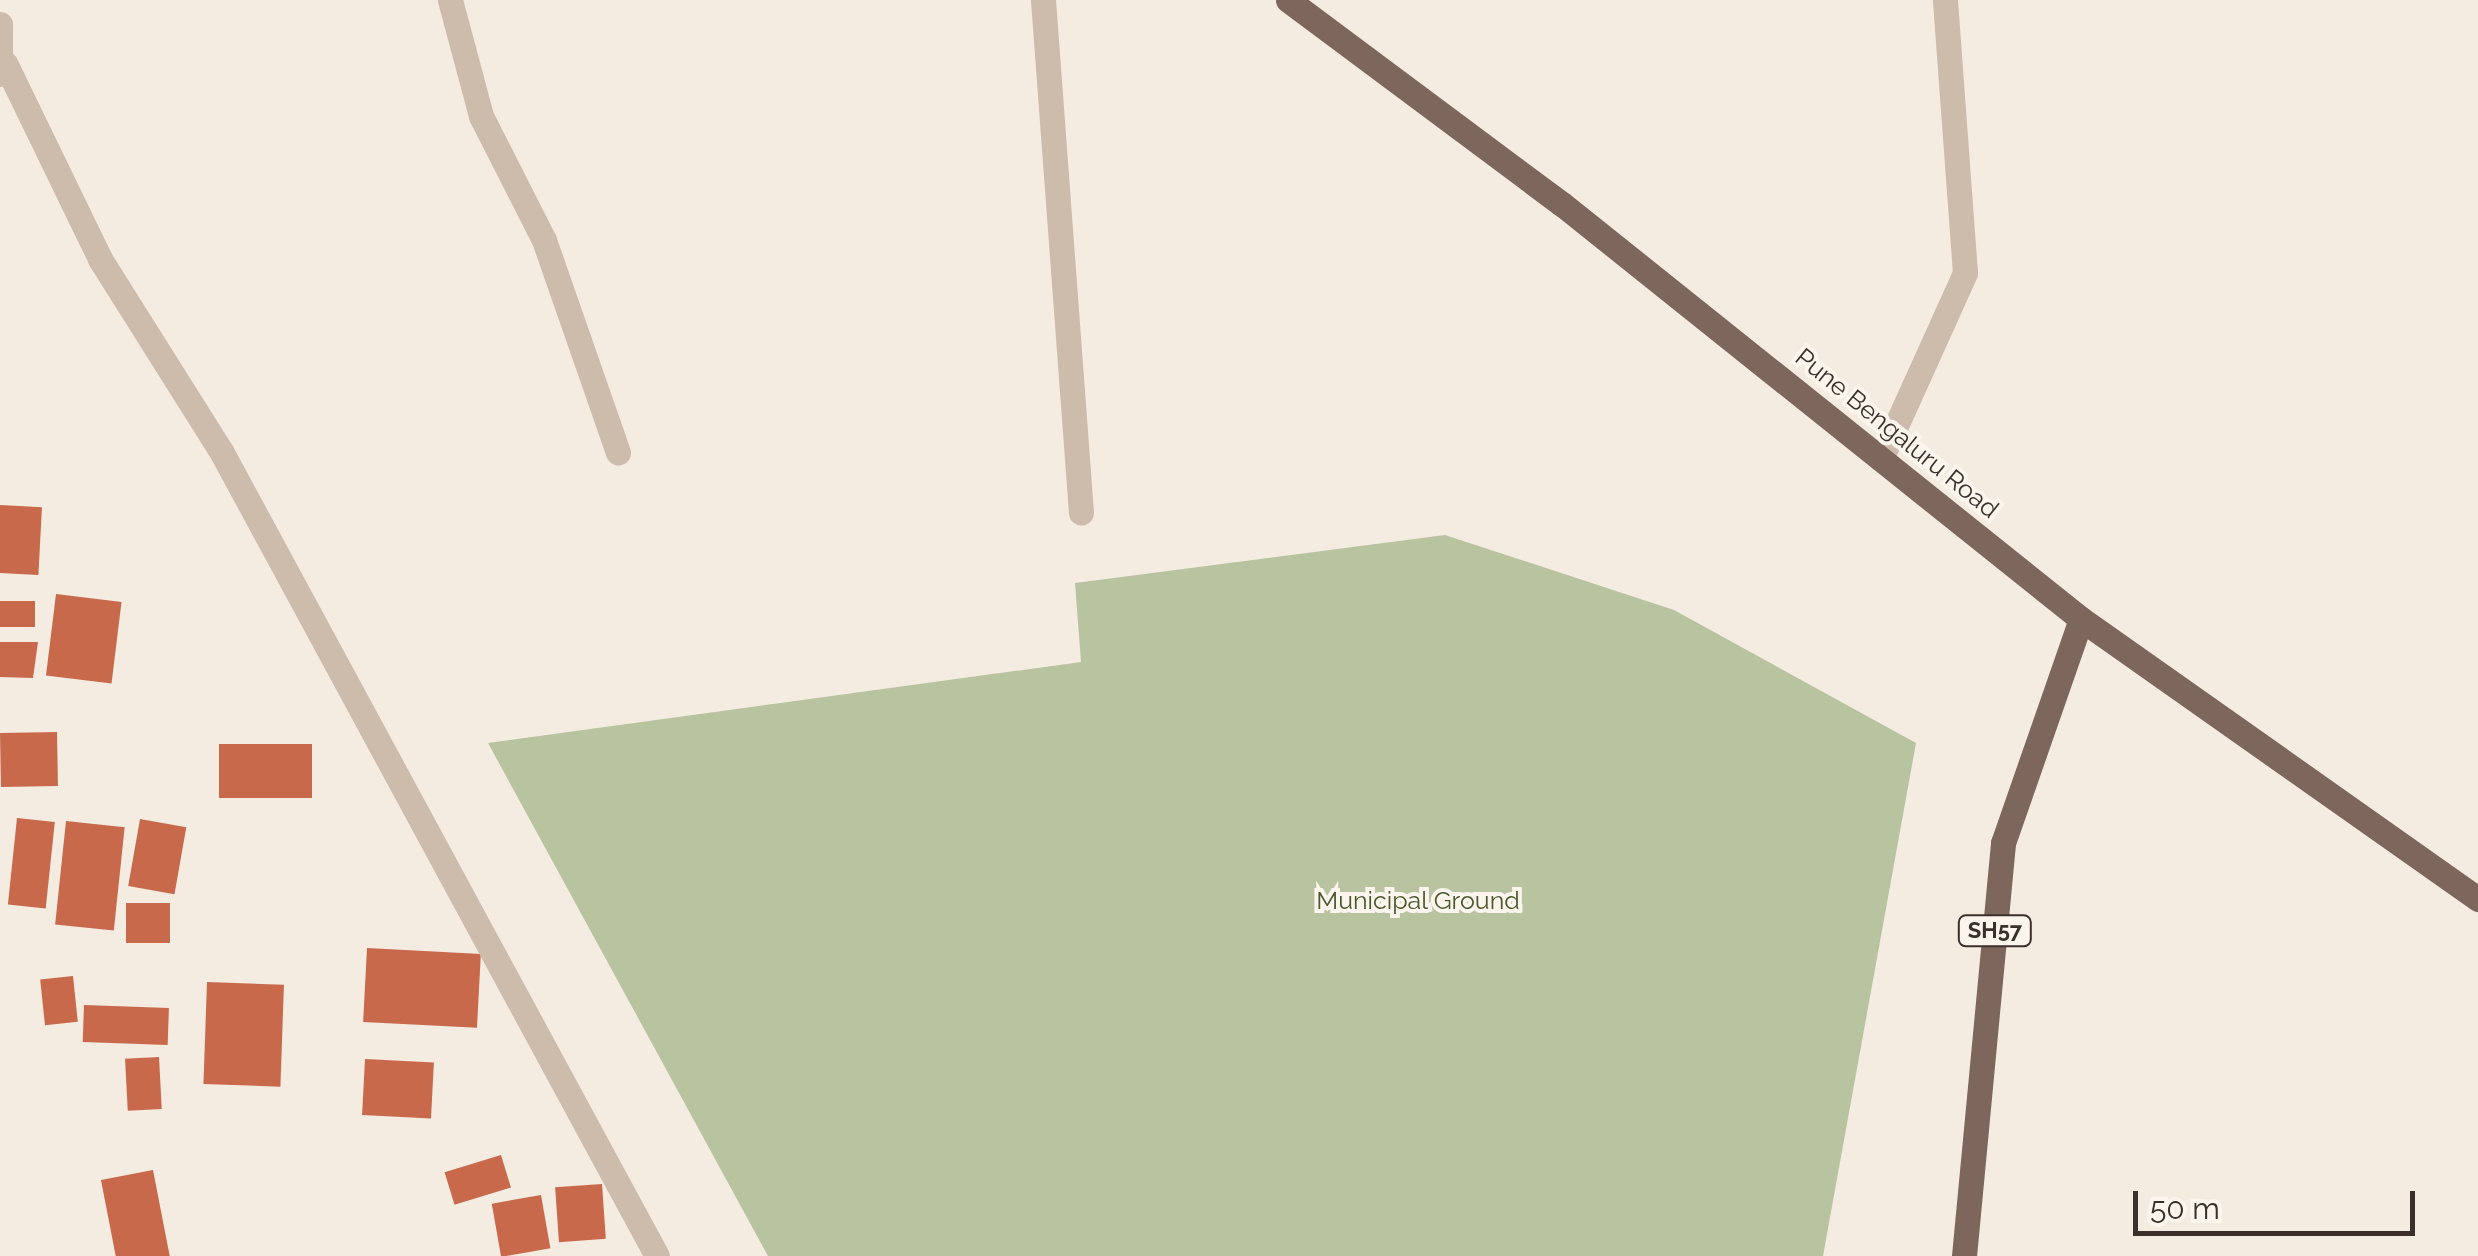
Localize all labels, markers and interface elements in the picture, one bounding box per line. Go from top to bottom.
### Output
street label: Pune Bengaluru Road [1789,342,2005,524]
park label: Municipal Ground [1316,885,1520,915]
road number: SH57 [1958,914,2032,948]
scale bar [2138,1171,2420,1233]
text: 50 m [2150,1191,2220,1226]

